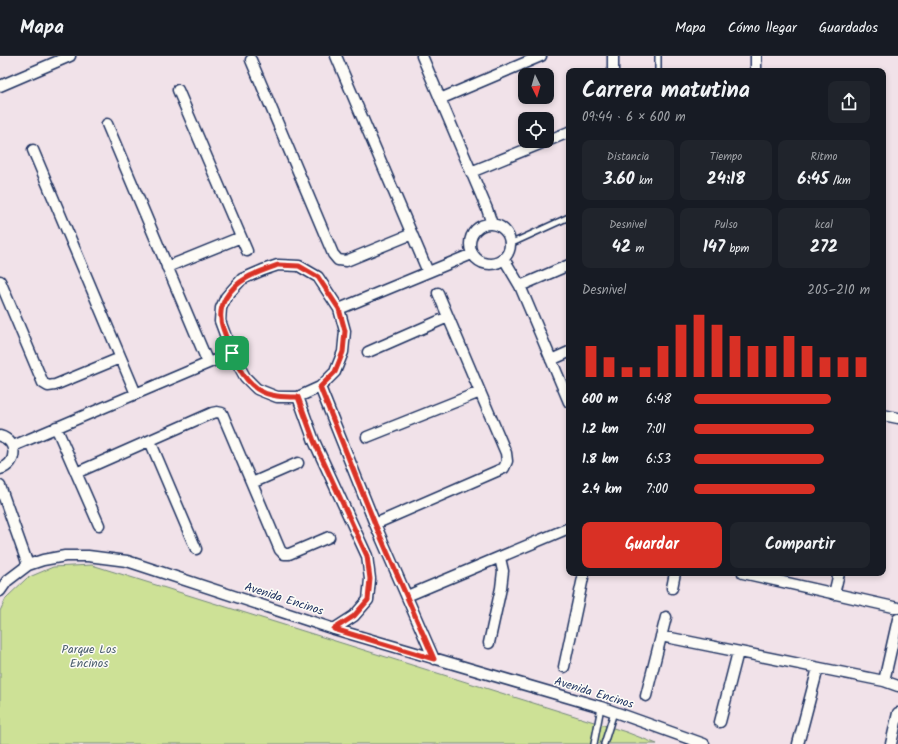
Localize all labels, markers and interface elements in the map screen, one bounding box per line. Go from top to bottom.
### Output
text: Mapa [20,13,64,43]
text: Mapa [675,17,706,39]
text: Cómo llegar [728,17,797,39]
text: Guardados [819,17,878,39]
north arrow [518,68,554,104]
map controls [518,68,554,148]
text: Carrera matutina [582,74,750,109]
button: share [828,81,870,123]
text: 09:44 · 6 × 600 m [582,107,686,128]
button: locate [518,112,554,148]
text: Distancia [607,148,649,166]
text: Tiempo [710,148,742,166]
text: Ritmo [810,148,838,166]
text: 3.60 [603,166,634,193]
text: 24:18 [707,166,745,193]
text: 6:45 [797,166,829,193]
text: km [634,172,653,190]
text: /km [829,172,851,190]
text: Desnivel [609,216,647,234]
text: Pulso [714,216,738,234]
text: kcal [815,216,833,234]
text: 42 [612,234,631,261]
text: 147 [703,234,725,261]
text: 272 [810,234,838,261]
text: m [631,240,644,258]
text: bpm [725,240,749,258]
text: Desnivel [582,280,626,301]
text: 205–210 m [807,280,870,301]
pin [215,336,249,370]
icon: arrive [221,342,243,364]
text: 600 m [582,389,618,410]
text: 6:48 [646,389,671,410]
text: 1.2 km [582,419,619,440]
text: 7:01 [646,419,666,440]
text: 1.8 km [582,449,619,470]
text: 6:53 [646,449,671,470]
text: 2.4 km [582,479,622,500]
text: 7:00 [646,479,668,500]
button: Guardar [582,522,722,568]
button: Compartir [730,522,870,568]
street label: Avenida Encinos [242,577,326,621]
park label: Parque Los Encinos [62,640,116,673]
street label: Avenida Encinos [552,672,636,714]

